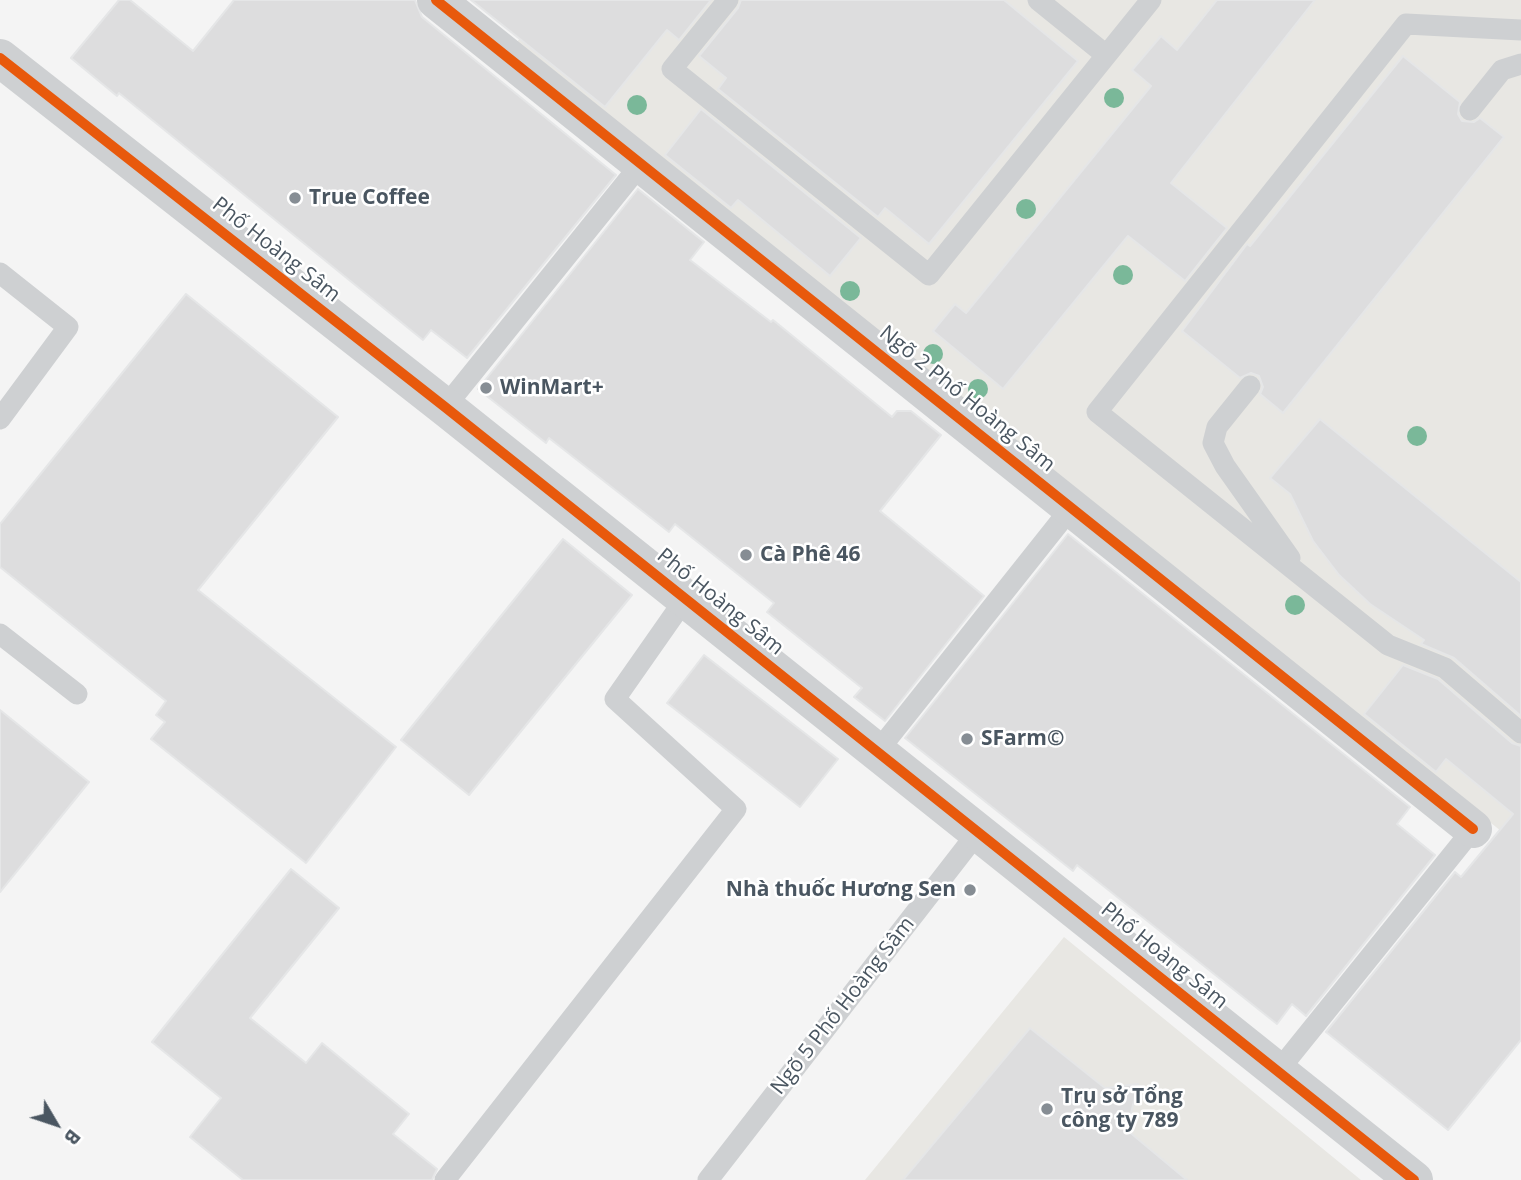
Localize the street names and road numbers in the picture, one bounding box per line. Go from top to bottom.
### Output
street label: Phố Hoàng Sâm [207,192,345,308]
street label: Ngõ 2 Phố Hoàng Sâm [874,320,1060,478]
street label: Phố Hoàng Sâm [652,543,788,661]
street label: Phố Hoàng Sâm [1096,897,1232,1015]
street label: Ngõ 5 Phố Hoàng Sâm [766,912,920,1100]

